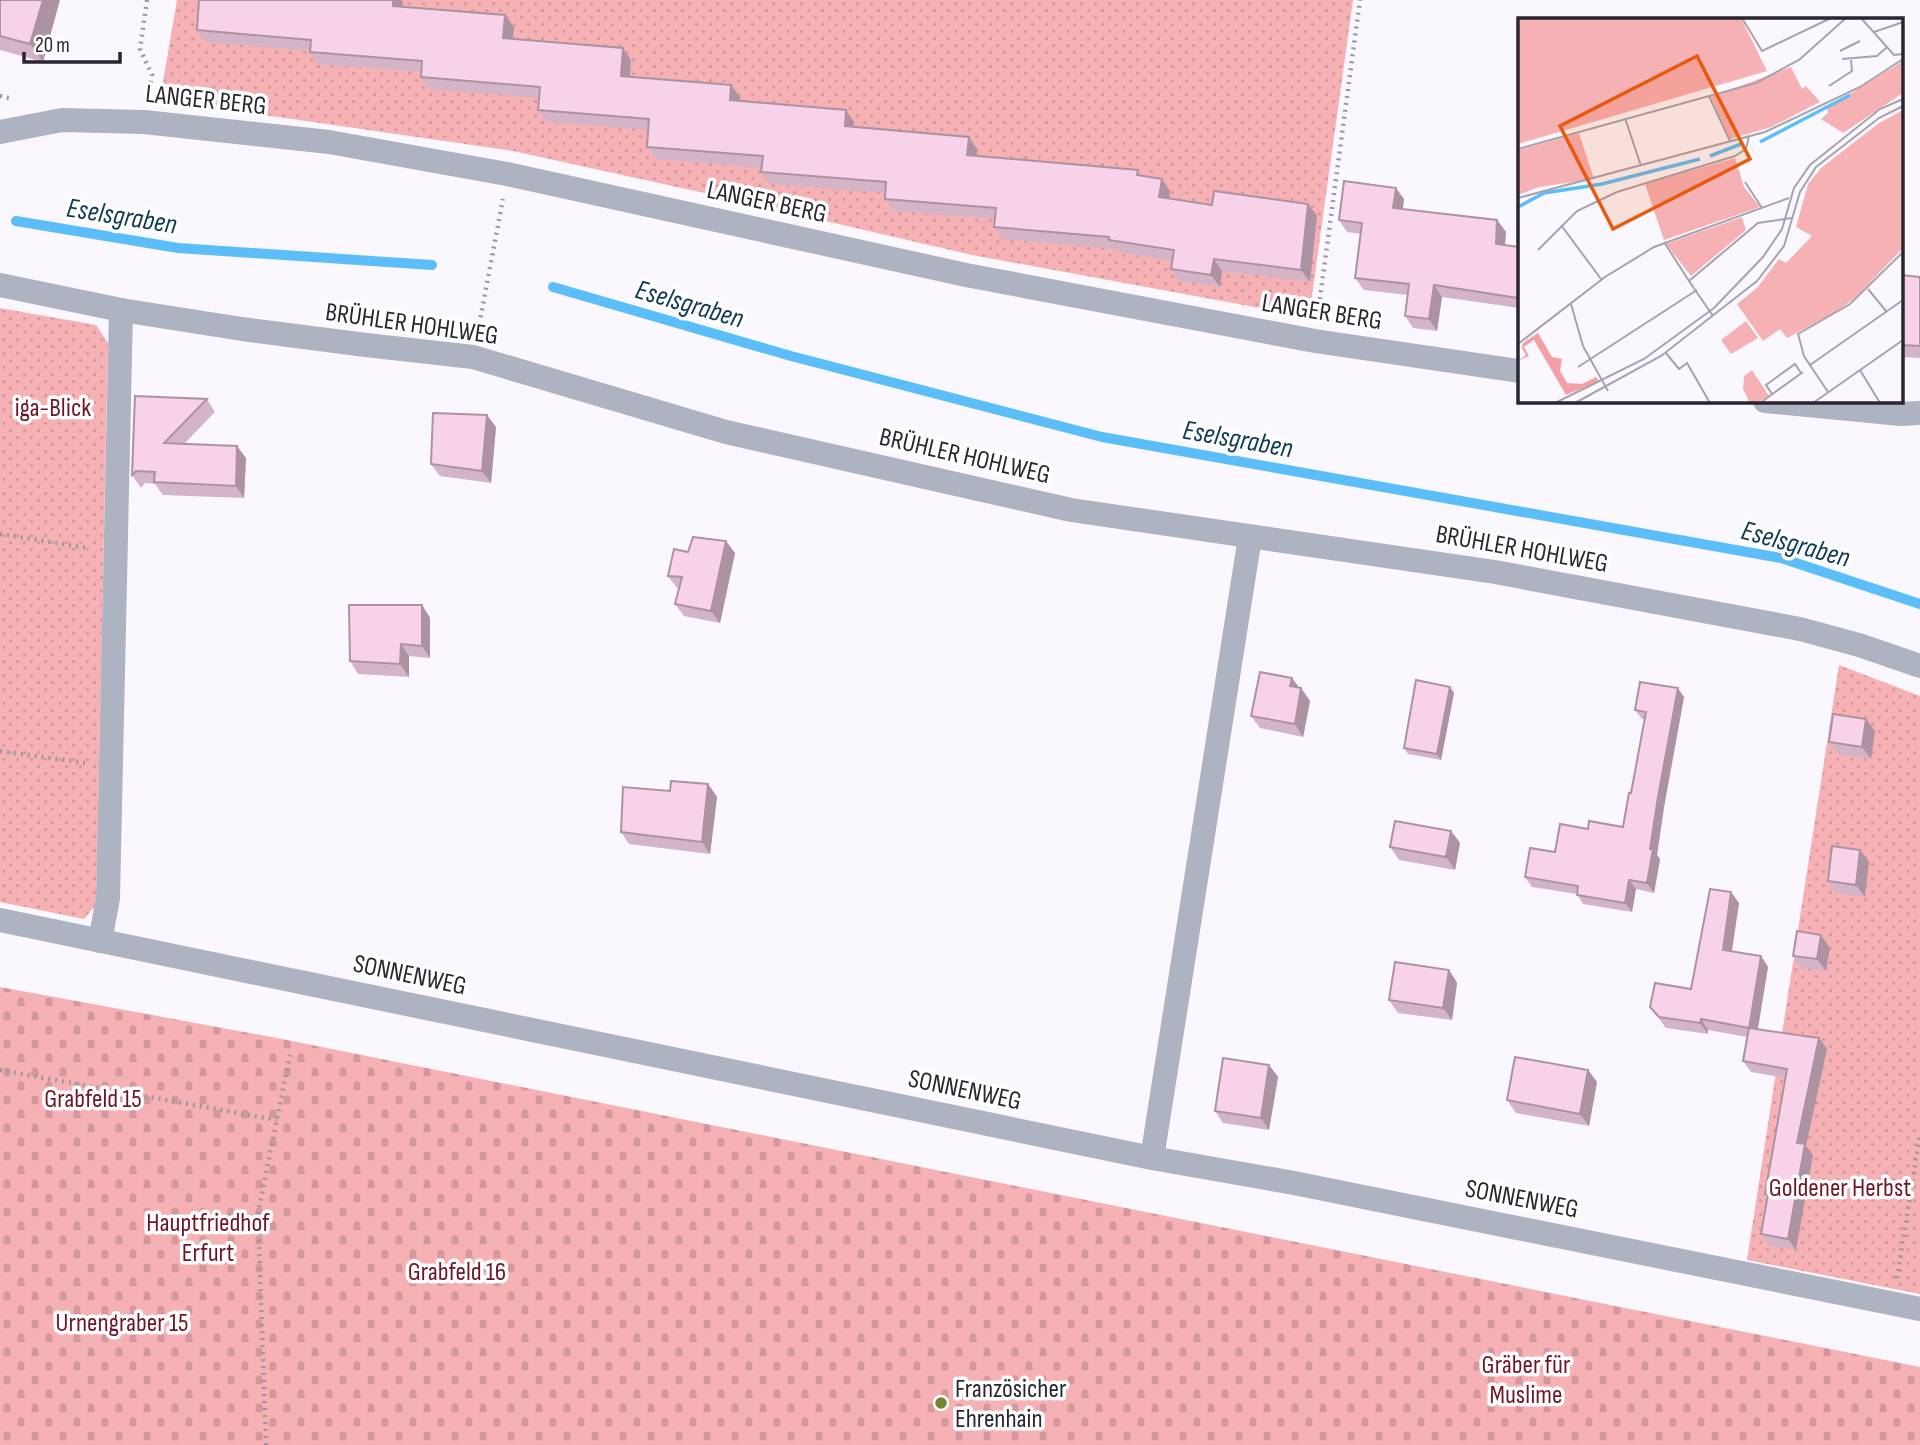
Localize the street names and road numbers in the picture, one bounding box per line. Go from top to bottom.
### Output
street label: LANGER BERG [144,79,268,122]
street label: LANGER BERG [704,175,829,230]
street label: LANGER BERG [1259,288,1384,337]
street label: BRÜHLER HOHLWEG [323,297,500,352]
street label: BRÜHLER HOHLWEG [876,422,1053,491]
street label: BRÜHLER HOHLWEG [1433,519,1610,580]
street label: SONNENWEG [350,948,469,1003]
street label: SONNENWEG [905,1063,1024,1118]
street label: SONNENWEG [1462,1173,1581,1226]

